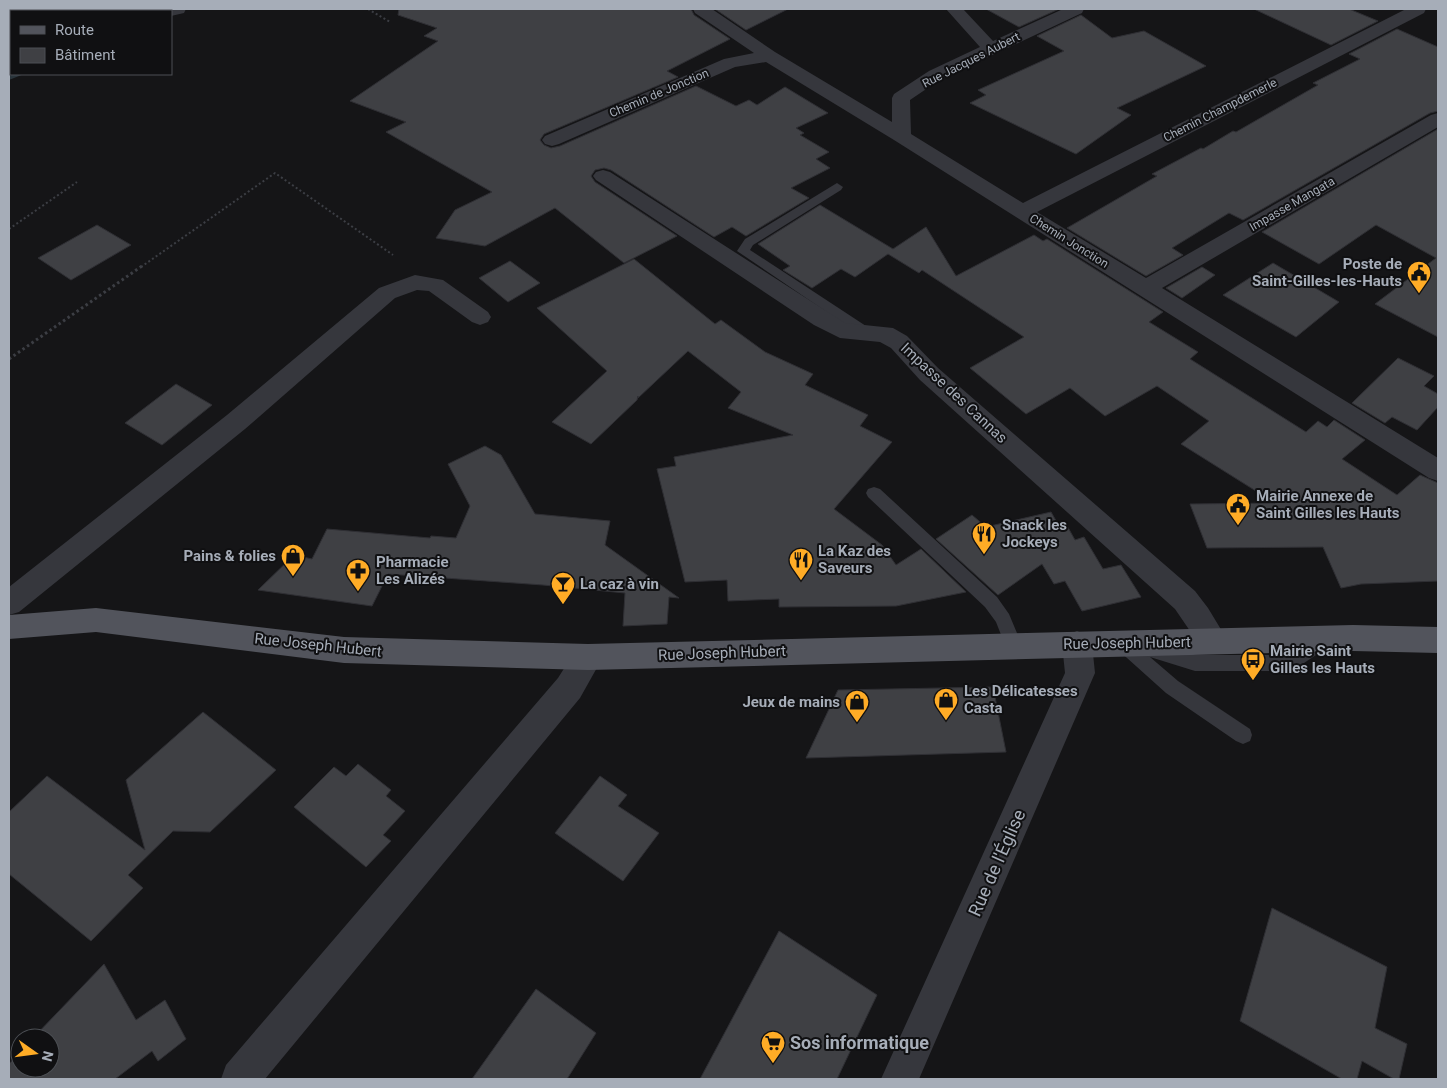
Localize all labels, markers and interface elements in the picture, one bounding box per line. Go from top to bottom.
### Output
legend [10,10,172,75]
text: Route [55,21,94,39]
street label: Rue Jacques Aubert [920,29,1022,91]
text: Bâtiment [55,46,115,64]
street label: Chemin de Jonction [607,66,711,120]
street label: Chemin Champdemerle [1161,75,1279,145]
street label: Impasse Mangata [1247,174,1337,234]
street label: Chemin Jonction [1027,211,1111,271]
place label: Poste de Saint-Gilles-les-Hauts [1252,255,1402,290]
public building icon: Poste de Saint-Gilles-les-Hauts [1406,260,1432,294]
street label: Impasse des Cannas [897,339,1011,447]
place label: Mairie Annexe de Saint Gilles les Hauts [1256,487,1400,522]
public building icon: Mairie Annexe de Saint Gilles les Hauts [1225,492,1251,526]
place label: Snack les Jockeys [1002,516,1067,551]
restaurant icon: Snack les Jockeys [971,521,997,555]
place label: La Kaz des Saveurs [818,542,891,577]
shop icon: Pains & folies [280,543,306,577]
place label: Pains & folies [183,547,276,565]
restaurant icon: La Kaz des Saveurs [788,547,814,581]
place label: Pharmacie Les Alizés [376,553,449,588]
pharmacy icon: Pharmacie Les Alizés [345,558,371,592]
bar icon: La caz à vin [550,571,576,605]
place label: La caz à vin [580,575,659,593]
street label: Rue Joseph Hubert [253,629,383,661]
street label: Rue Joseph Hubert [1063,633,1191,653]
street label: Rue Joseph Hubert [658,642,786,664]
place label: Mairie Saint Gilles les Hauts [1270,642,1375,677]
bus stop icon: Mairie Saint Gilles les Hauts [1240,647,1266,681]
place label: Les Délicatesses Casta [964,682,1078,717]
shop icon: Les Délicatesses Casta [933,687,959,721]
shop icon: Jeux de mains [844,689,870,723]
place label: Jeux de mains [742,693,840,711]
street label: Rue de l'Église [964,806,1029,919]
north arrow [10,1028,60,1078]
supermarket icon: Sos informatique [760,1030,786,1064]
place label: Sos informatique [790,1032,929,1053]
text: N [39,1049,57,1063]

